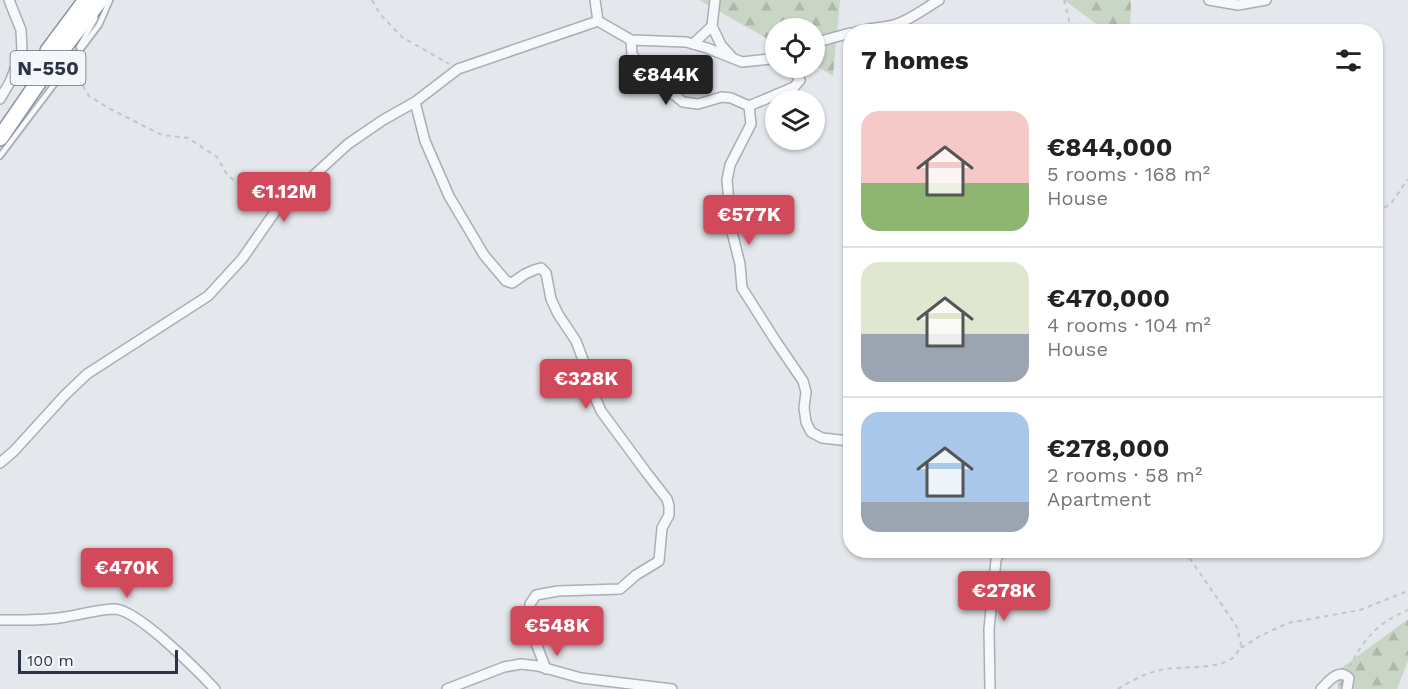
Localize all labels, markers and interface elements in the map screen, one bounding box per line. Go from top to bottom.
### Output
map controls [765,18,825,150]
button: locate [765,18,825,78]
icon: filters [1332,44,1365,77]
text: 7 homes [861,45,969,75]
road number: N-550 [10,51,86,85]
pin: €844K [624,55,708,106]
text: €844K [633,62,699,86]
button: layers [765,90,825,150]
text: €844,000 [1047,132,1173,162]
icon: home [909,135,981,207]
text: 5 rooms · 168 m² [1047,162,1210,186]
pin: €1.12M [235,172,333,223]
text: €1.12M [251,179,317,203]
text: House [1047,186,1108,210]
pin: €577K [707,195,791,246]
text: €577K [717,202,781,226]
text: €470,000 [1047,283,1170,313]
icon: home [909,286,981,358]
text: 4 rooms · 104 m² [1047,313,1211,337]
text: House [1047,337,1108,361]
pin: €328K [544,359,628,410]
text: €328K [554,366,618,390]
text: €278,000 [1047,433,1169,463]
icon: home [909,436,981,508]
text: 2 rooms · 58 m² [1047,463,1202,487]
text: Apartment [1047,487,1151,511]
pin: €470K [85,548,169,599]
text: €470K [95,555,159,579]
pin: €278K [962,571,1046,622]
text: €278K [972,578,1036,602]
pin: €548K [515,606,599,657]
text: €548K [524,613,590,637]
scale bar [18,647,178,674]
text: 100 m [27,651,74,670]

